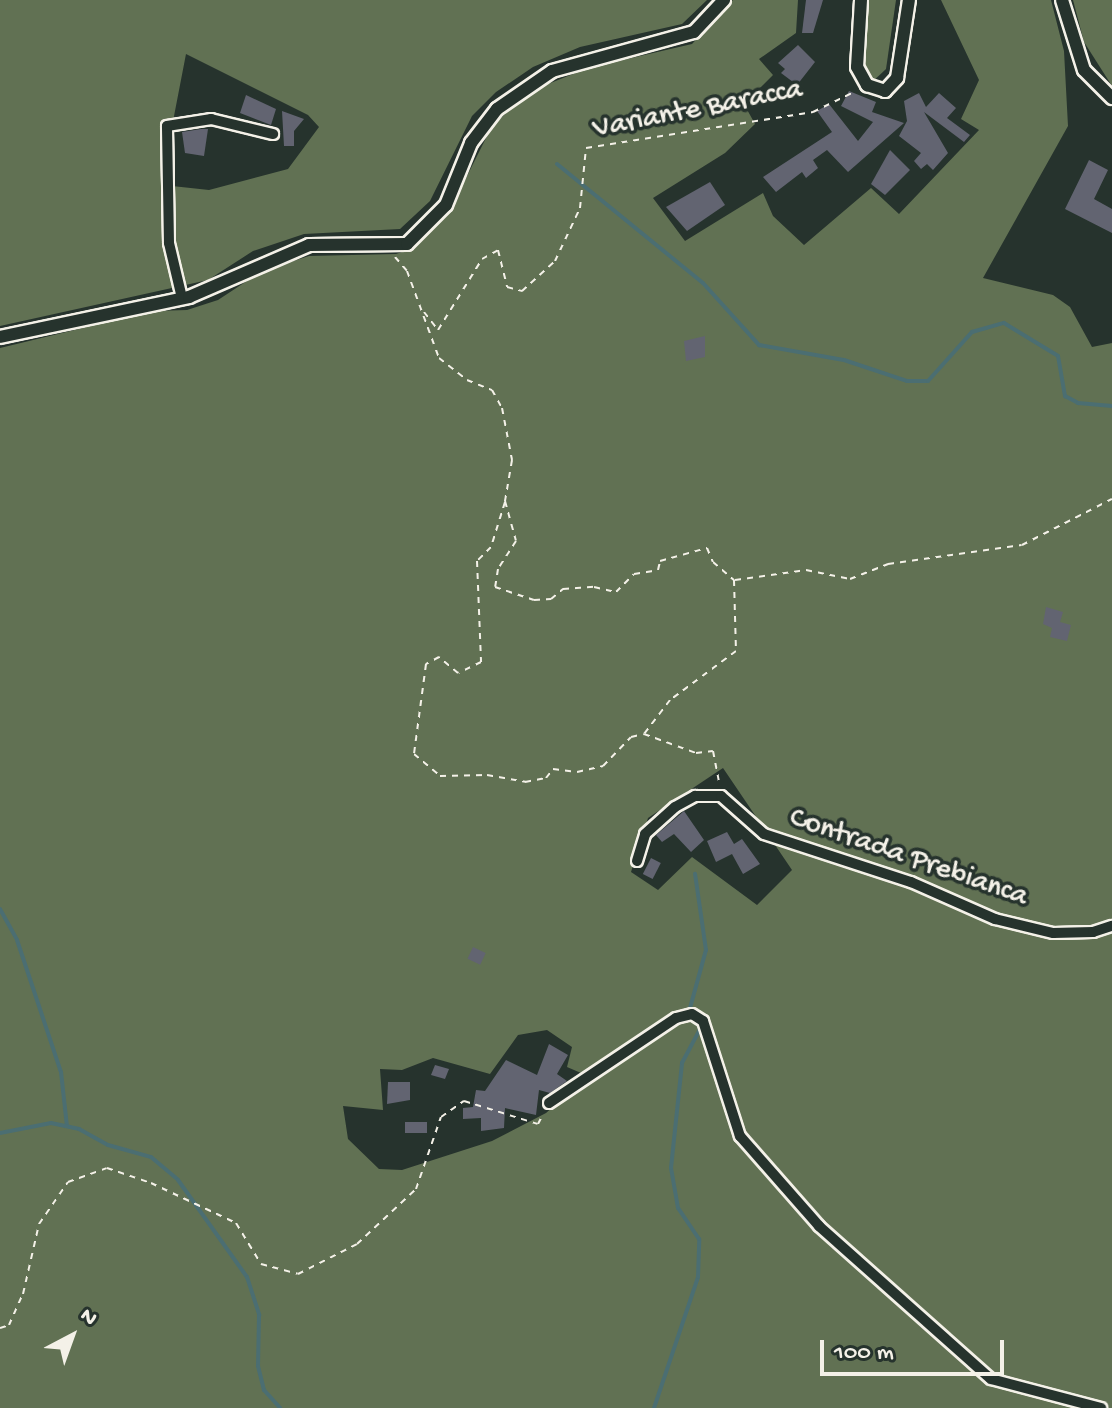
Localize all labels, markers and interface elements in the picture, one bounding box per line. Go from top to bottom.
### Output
street label: Variante Baracca [590,73,806,149]
street label: Contrada Prebianca [784,801,1032,917]
north arrow [32,1296,112,1376]
text: N [74,1303,102,1332]
scale bar [824,1324,1008,1374]
text: 100 m [834,1339,894,1368]

